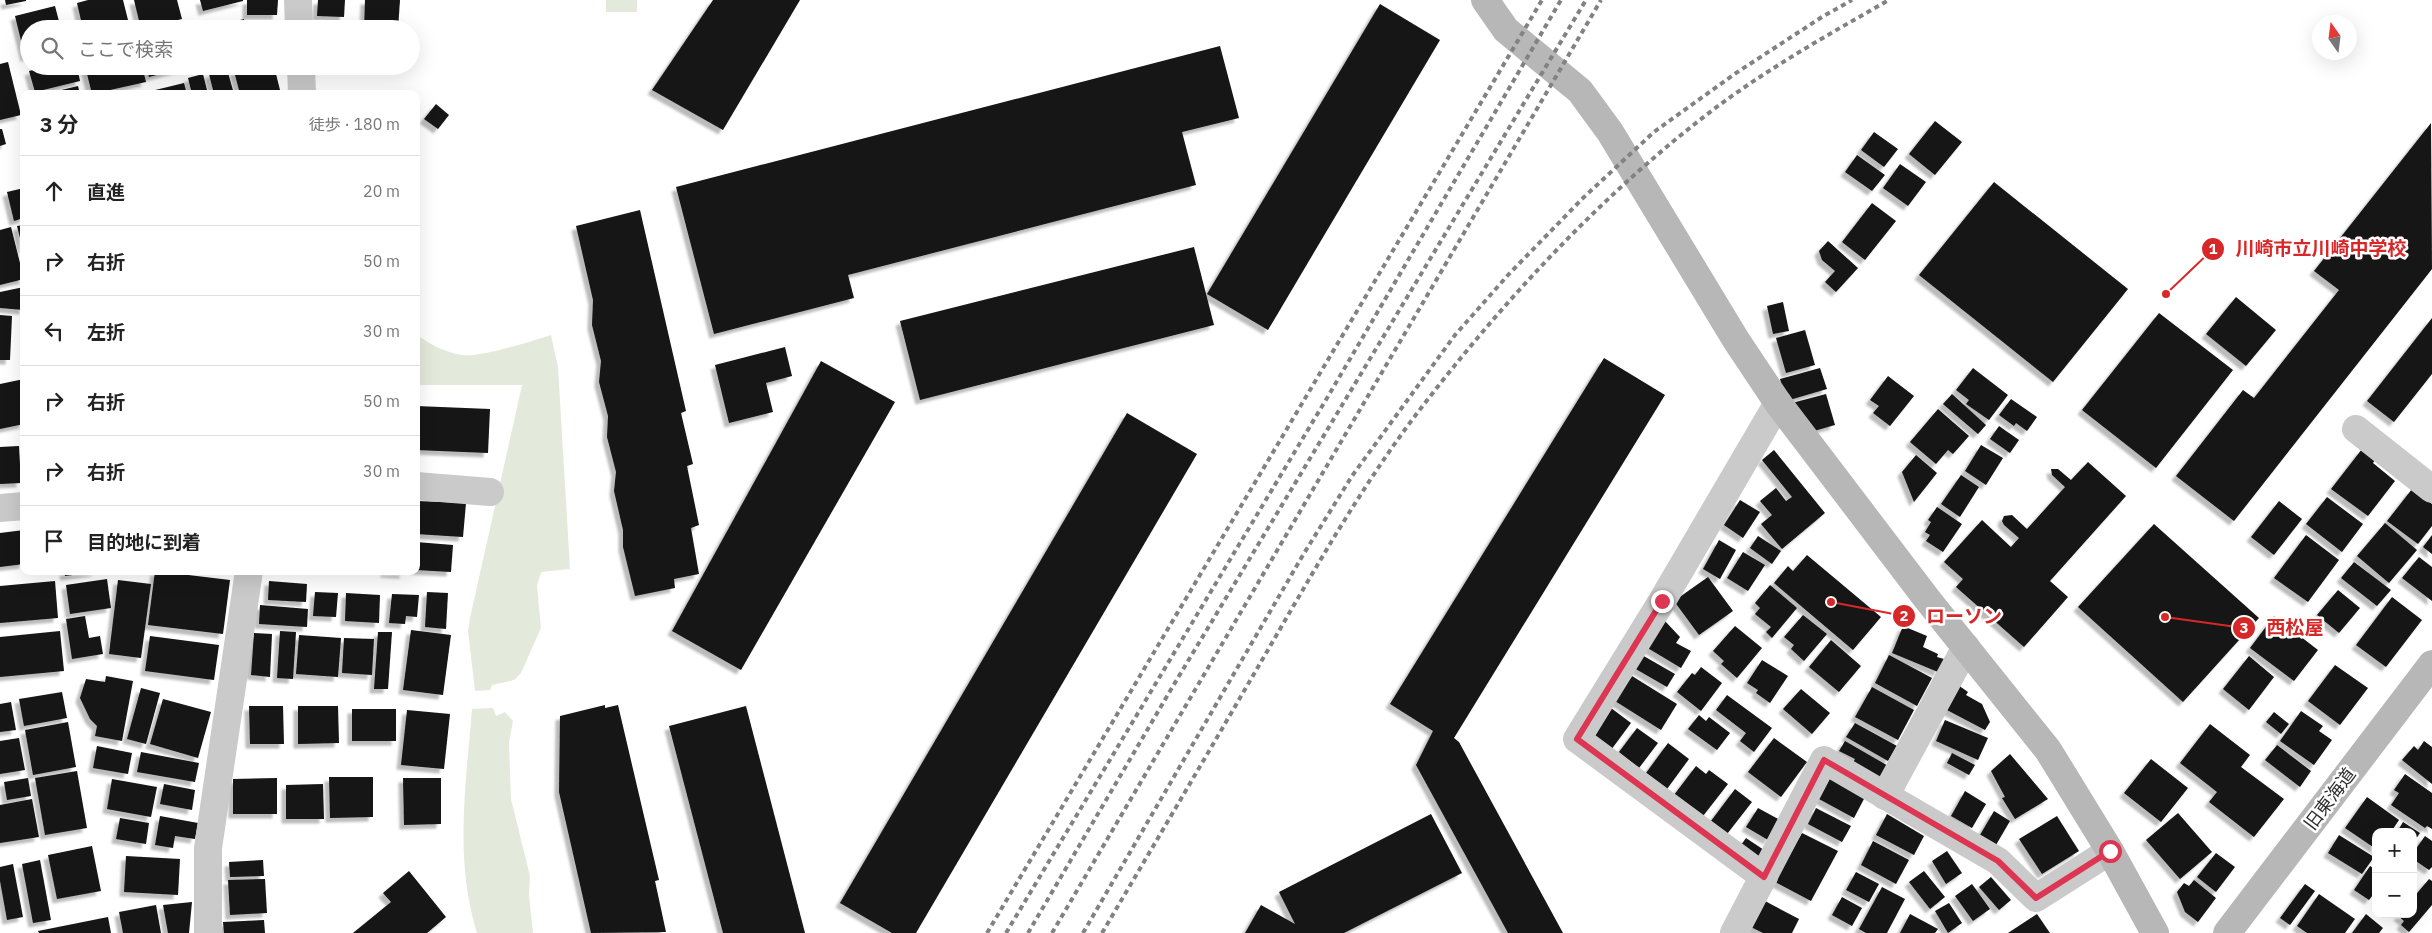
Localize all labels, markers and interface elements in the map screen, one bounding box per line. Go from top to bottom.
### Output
north arrow [2312,15,2357,60]
search box [20,20,420,75]
icon: search [38,34,66,62]
text: ここで検索 [78,37,173,61]
text: 3 分 [40,110,79,138]
text: 徒歩 · 180 m [309,114,400,134]
icon: ahead [40,177,68,205]
text: 直進 [87,180,125,204]
text: 20 m [363,181,400,201]
callout: 川崎市立川崎中学校 [2201,232,2417,266]
text: 川崎市立川崎中学校 [2235,236,2407,260]
text: 1 [2208,239,2218,258]
icon: right [40,247,68,275]
text: 右折 [87,250,125,274]
text: 50 m [363,251,400,271]
icon: left [40,317,68,345]
text: 左折 [87,320,125,344]
text: 30 m [363,321,400,341]
icon: right [40,387,68,415]
text: 右折 [87,390,125,414]
text: 50 m [363,391,400,411]
icon: right [40,457,68,485]
text: 右折 [87,460,125,484]
text: 30 m [363,461,400,481]
icon: arrive [40,527,68,555]
text: 目的地に到着 [87,530,201,554]
route end [1651,590,1674,613]
callout: ローソン [1891,599,2012,633]
text: ローソン [1926,604,2002,628]
text: 2 [1899,606,1909,625]
callout: 西松屋 [2232,611,2334,645]
text: 西松屋 [2266,615,2324,639]
text: 3 [2239,618,2249,637]
street label: 旧東海道 [2299,763,2360,834]
map controls [2372,828,2417,918]
button: + [2372,828,2417,873]
route start [2099,840,2122,863]
button: − [2372,873,2417,918]

